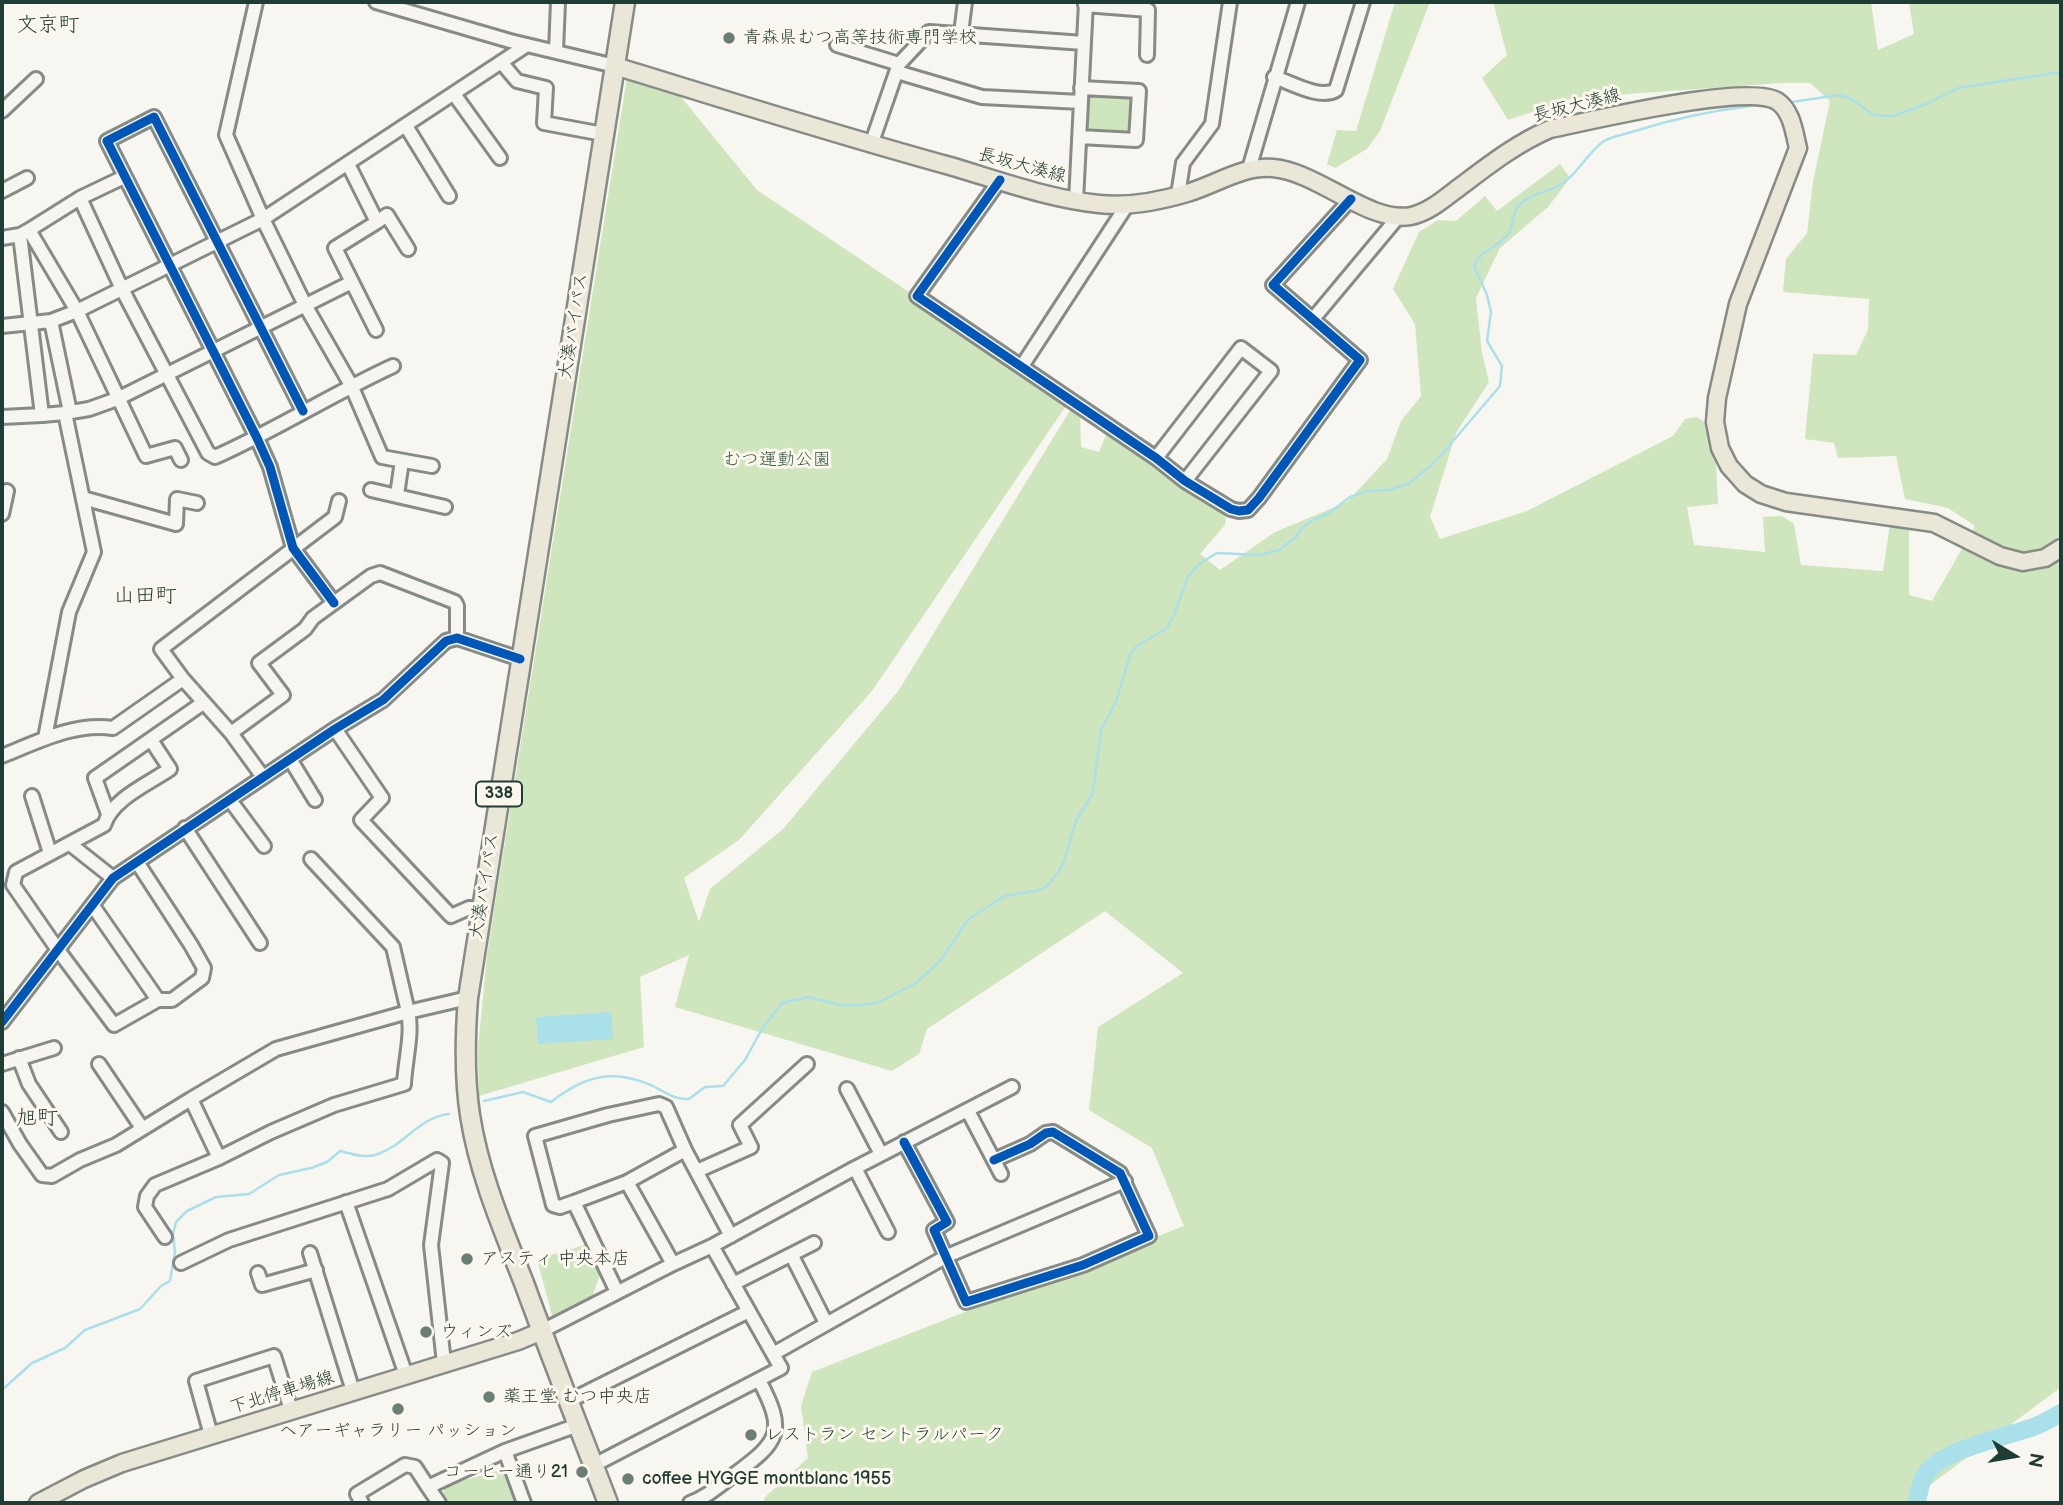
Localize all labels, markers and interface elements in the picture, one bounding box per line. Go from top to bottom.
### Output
district label: 文京町 [17,13,79,39]
place label: 青森県むつ高等技術専門学校 [743,27,977,49]
marker: 青森県むつ高等技術専門学校 [721,30,737,46]
street label: 長坂大湊線 [1531,85,1623,127]
street label: 長坂大湊線 [976,144,1068,188]
street label: 大湊バイパス [555,271,593,381]
park label: むつ運動公園 [723,449,831,471]
district label: 山田町 [114,584,176,610]
road number: 338 [476,782,522,806]
street label: 大湊バイパス [466,831,504,941]
district label: 旭町 [16,1106,58,1132]
place label: アスティ 中央本店 [481,1248,630,1270]
marker: アスティ 中央本店 [459,1251,475,1267]
place label: ウィンズ [440,1321,512,1343]
marker: ウィンズ [418,1324,434,1340]
street label: 下北停車場線 [227,1367,337,1419]
place label: 薬王堂 むつ中央店 [503,1386,652,1408]
marker: 薬王堂 むつ中央店 [481,1389,497,1405]
marker: ヘアーギャラリー パッション [390,1401,406,1417]
place label: ヘアーギャラリー パッション [279,1420,517,1442]
north arrow [1979,1421,2049,1491]
place label: レストラン セントラルパーク [765,1424,1004,1446]
marker: レストラン セントラルパーク [743,1427,759,1443]
text: N [2022,1451,2048,1469]
place label: コーヒー通り21 [444,1461,568,1483]
marker: コーヒー通り21 [574,1464,590,1480]
place label: coffee HYGGE montblanc 1955 [642,1468,891,1490]
marker: coffee HYGGE montblanc 1955 [620,1471,636,1487]

